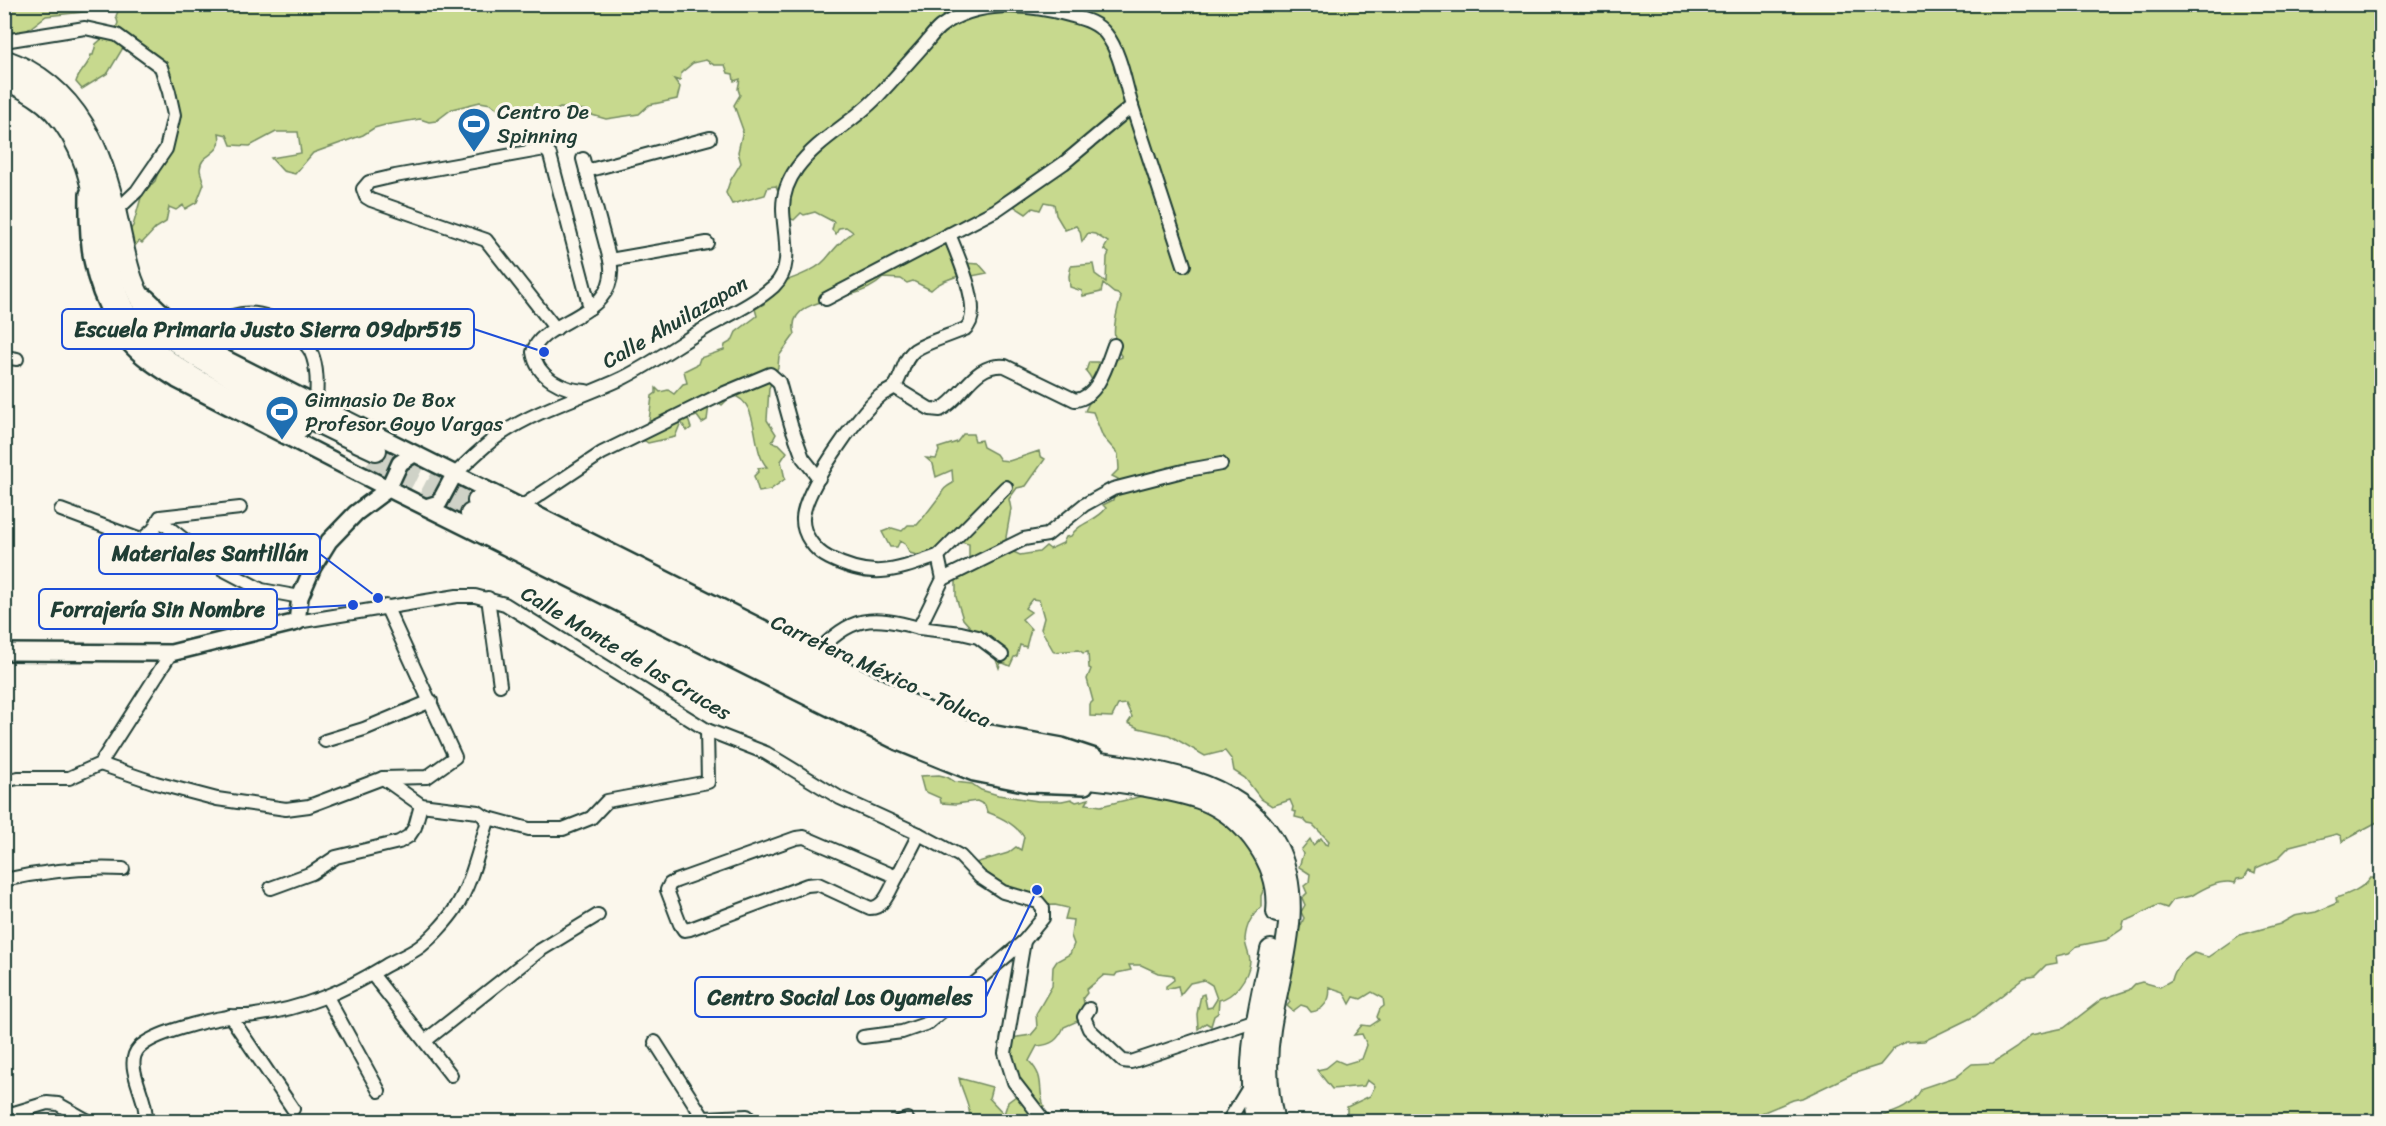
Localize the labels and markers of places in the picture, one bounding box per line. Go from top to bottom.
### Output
place label: Centro De Spinning [497,93,589,155]
sports icon: Centro De Spinning [456,106,492,153]
callout: Escuela Primaria Justo Sierra 09dpr515 [62,309,474,349]
place label: Gimnasio De Box Profesor Goyo Vargas [305,381,504,443]
sports icon: Gimnasio De Box Profesor Goyo Vargas [264,394,300,441]
callout: Materiales Santillán [99,534,320,574]
callout: Forrajería Sin Nombre [39,589,277,629]
callout: Centro Social Los Oyameles [695,977,986,1017]

